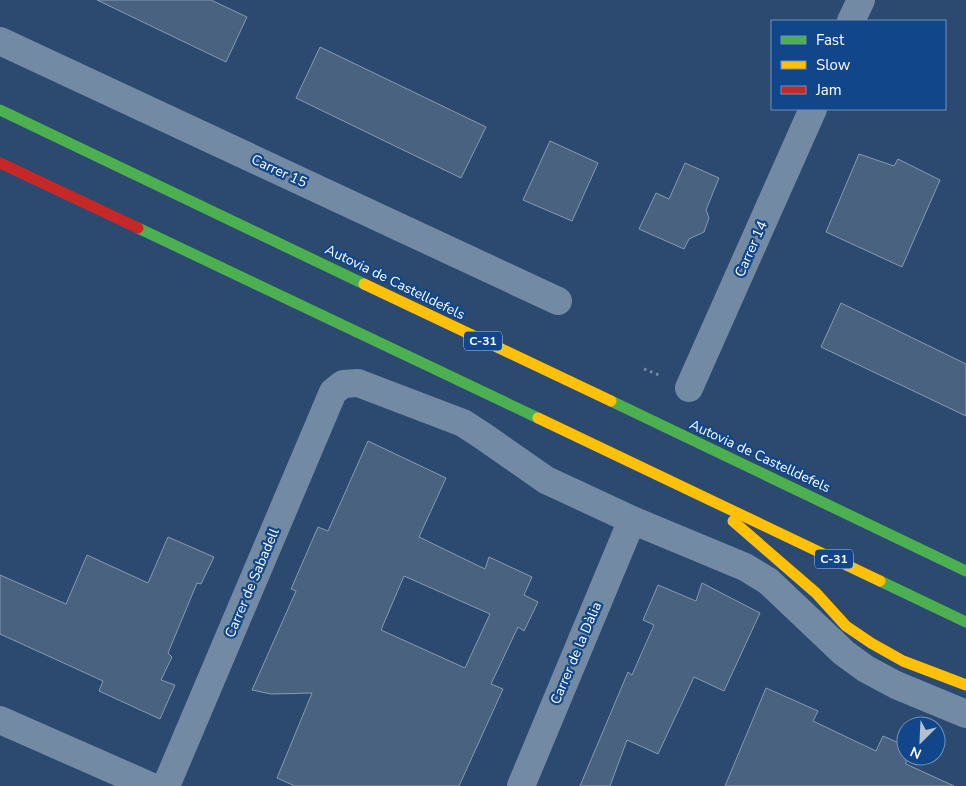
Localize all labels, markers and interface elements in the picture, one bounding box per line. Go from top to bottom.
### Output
legend [771,20,946,110]
text: Fast [816,30,845,50]
text: Slow [816,55,851,75]
text: Jam [815,80,842,100]
street label: Carrer 15 [248,150,310,192]
street label: Carrer 14 [730,218,772,280]
street label: Autovia de Castelldefels [322,240,468,324]
road number: C-31 [464,332,502,351]
street label: Autovia de Castelldefels [686,415,834,497]
street label: Carrer de Sabadell [220,525,284,641]
road number: C-31 [815,550,853,568]
street label: Carrer de la Dàlia [546,599,606,707]
north arrow [896,716,946,766]
text: N [907,742,925,763]

